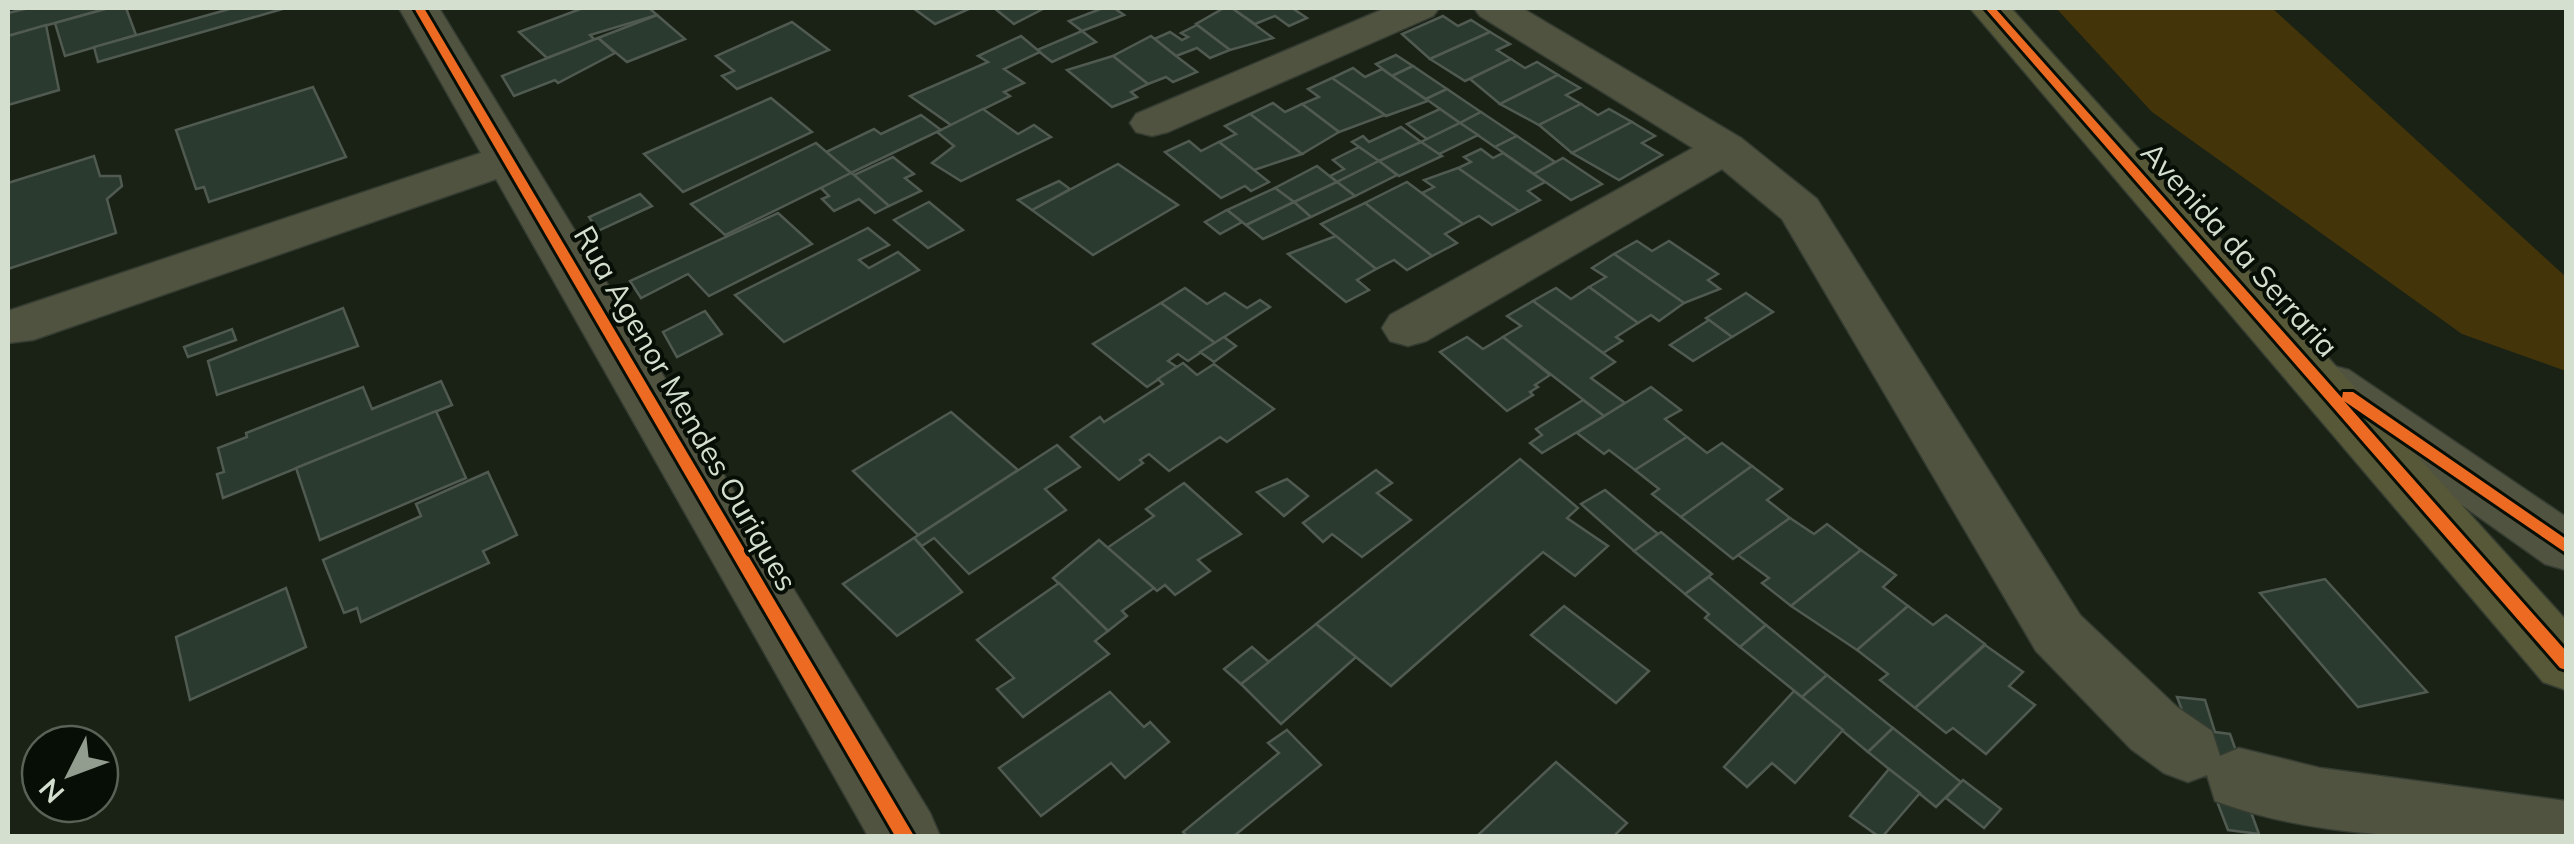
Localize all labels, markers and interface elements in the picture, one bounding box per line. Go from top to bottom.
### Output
street label: Avenida da Serraria [2133,134,2347,364]
street label: Rua Agenor Mendes Ouriques [566,219,806,597]
north arrow [20,724,120,824]
text: N [31,771,71,811]

